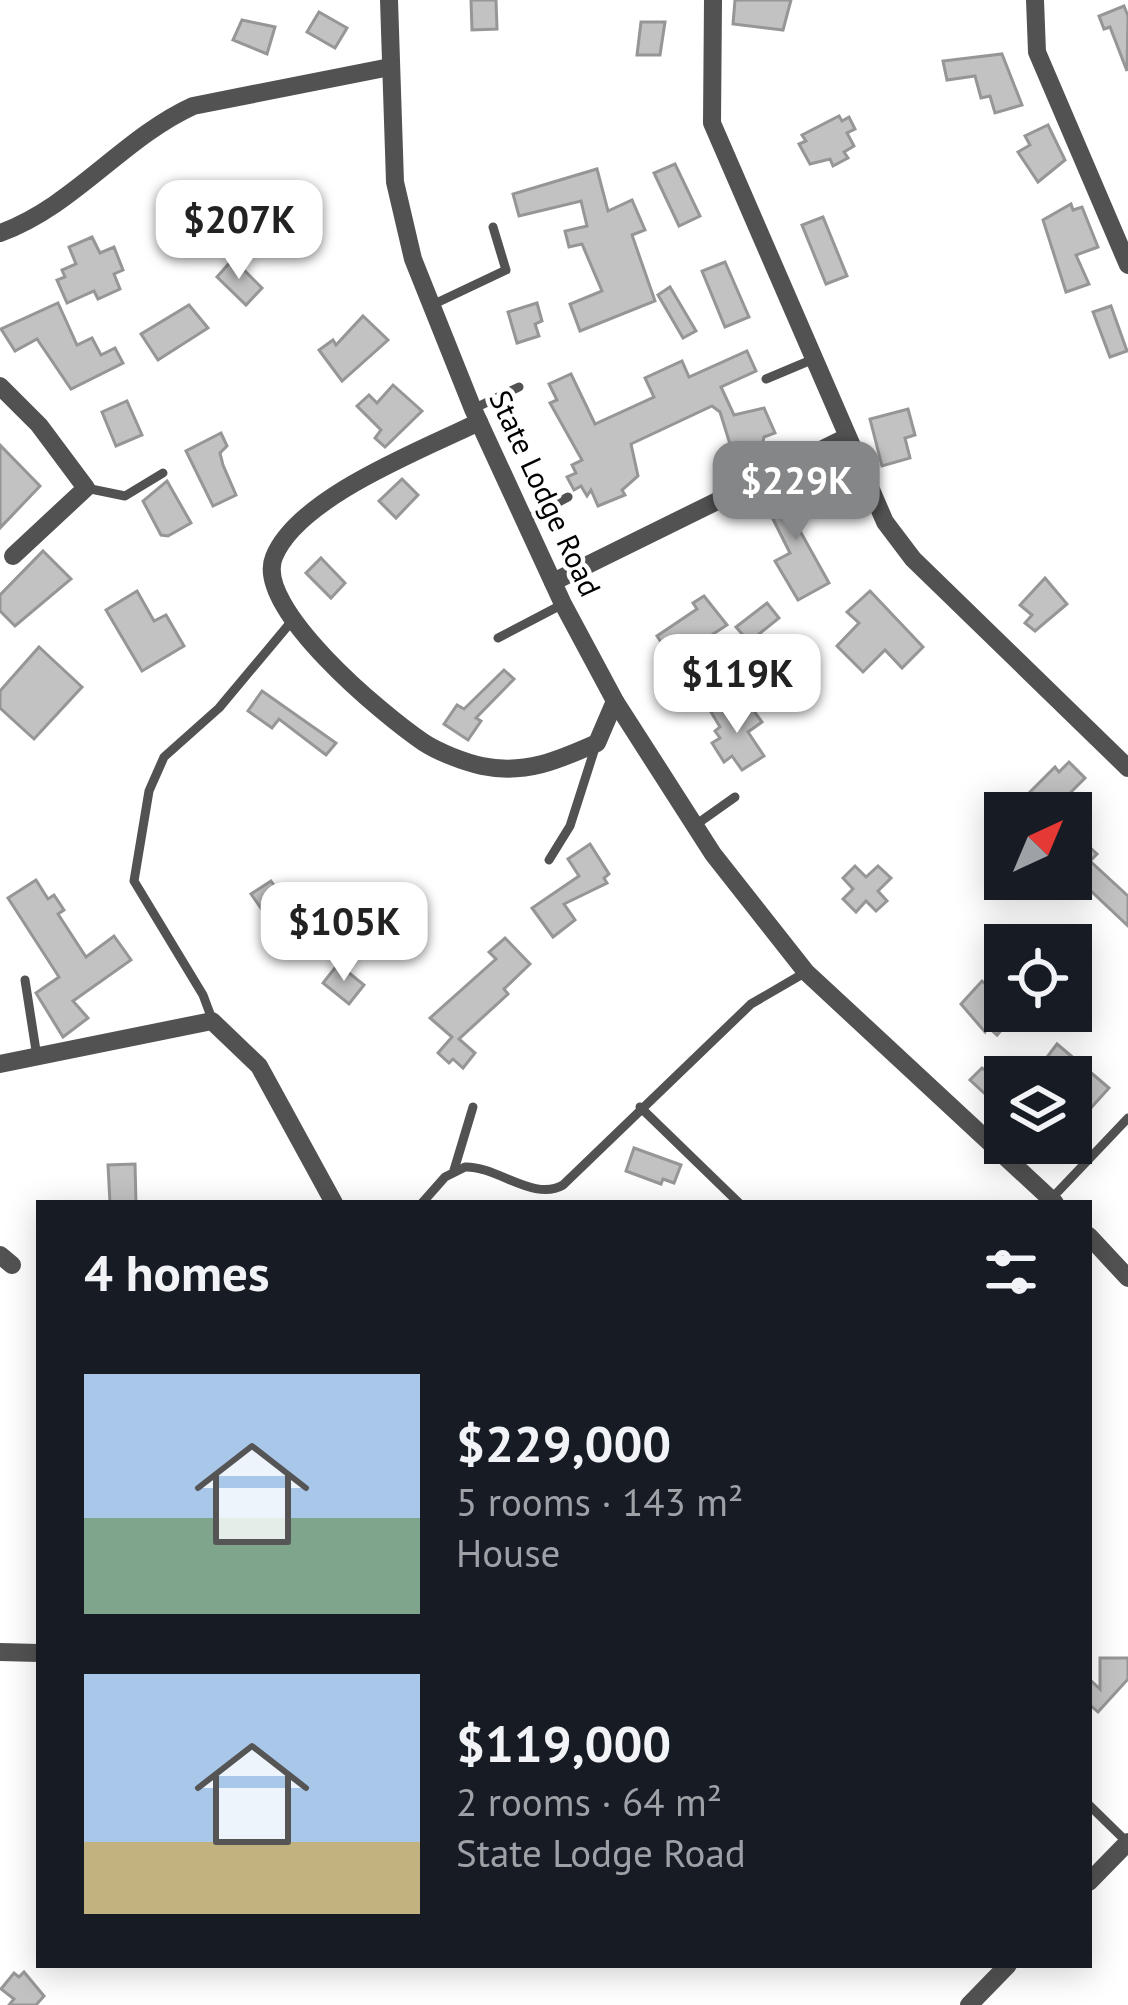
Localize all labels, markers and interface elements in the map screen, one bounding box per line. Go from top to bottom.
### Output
pin: $207K [155,180,323,282]
text: $207K [183,193,295,244]
street label: State Lodge Road [481,384,611,602]
pin: $229K [712,441,880,543]
text: $229K [740,454,852,505]
pin: $119K [653,634,821,736]
text: $119K [681,647,793,698]
north arrow [984,792,1092,900]
map controls [984,792,1092,1164]
pin: $105K [260,882,428,984]
text: $105K [288,895,400,946]
button: locate [984,924,1092,1032]
button: layers [984,1056,1092,1164]
text: 4 homes [84,1239,270,1305]
icon: filters [978,1239,1044,1305]
text: $229,000 [456,1410,671,1476]
icon: home [180,1422,324,1566]
text: 5 rooms · 143 m² [456,1476,743,1527]
text: House [456,1527,560,1578]
text: $119,000 [456,1710,671,1776]
icon: home [180,1722,324,1866]
text: 2 rooms · 64 m² [456,1776,722,1827]
text: State Lodge Road [456,1827,746,1878]

